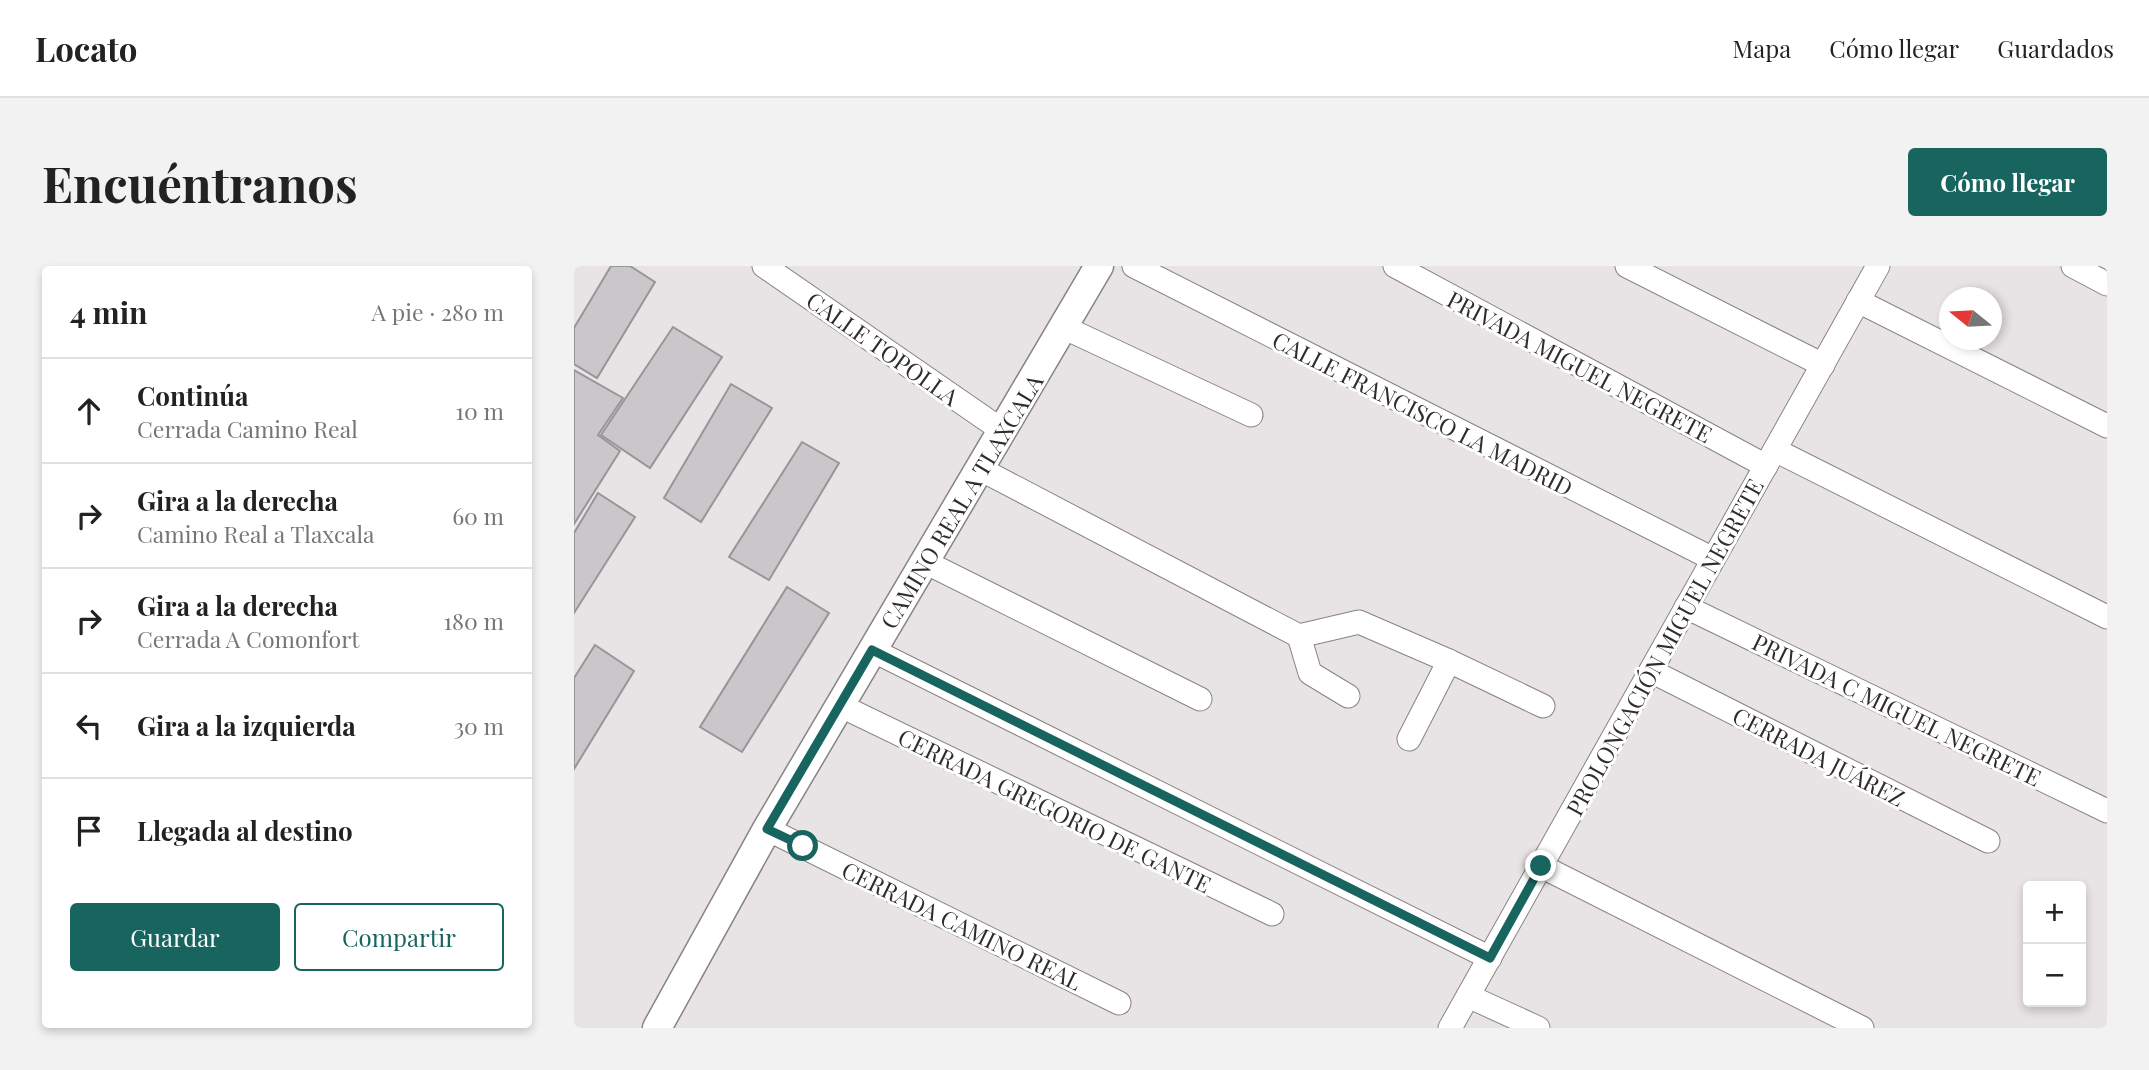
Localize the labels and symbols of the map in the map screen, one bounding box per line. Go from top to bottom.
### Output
street label: PRIVADA MIGUEL NEGRETE [1442,283,1718,449]
street label: CALLE TOPOLLA [801,284,966,412]
north arrow [1939,287,2002,350]
street label: CALLE FRANCISCO LA MADRID [1268,324,1578,502]
street label: CAMINO REAL A TLAXCALA [873,368,1050,634]
street label: PROLONGACIÓN MIGUEL NEGRETE [1558,473,1770,821]
street label: PRIVADA C MIGUEL NEGRETE [1748,625,2046,793]
street label: CERRADA JUÁREZ [1728,699,1910,813]
street label: CERRADA GREGORIO DE GANTE [893,721,1217,899]
route start [787,830,818,861]
route end [1525,850,1556,881]
street label: CERRADA CAMINO REAL [837,853,1087,997]

